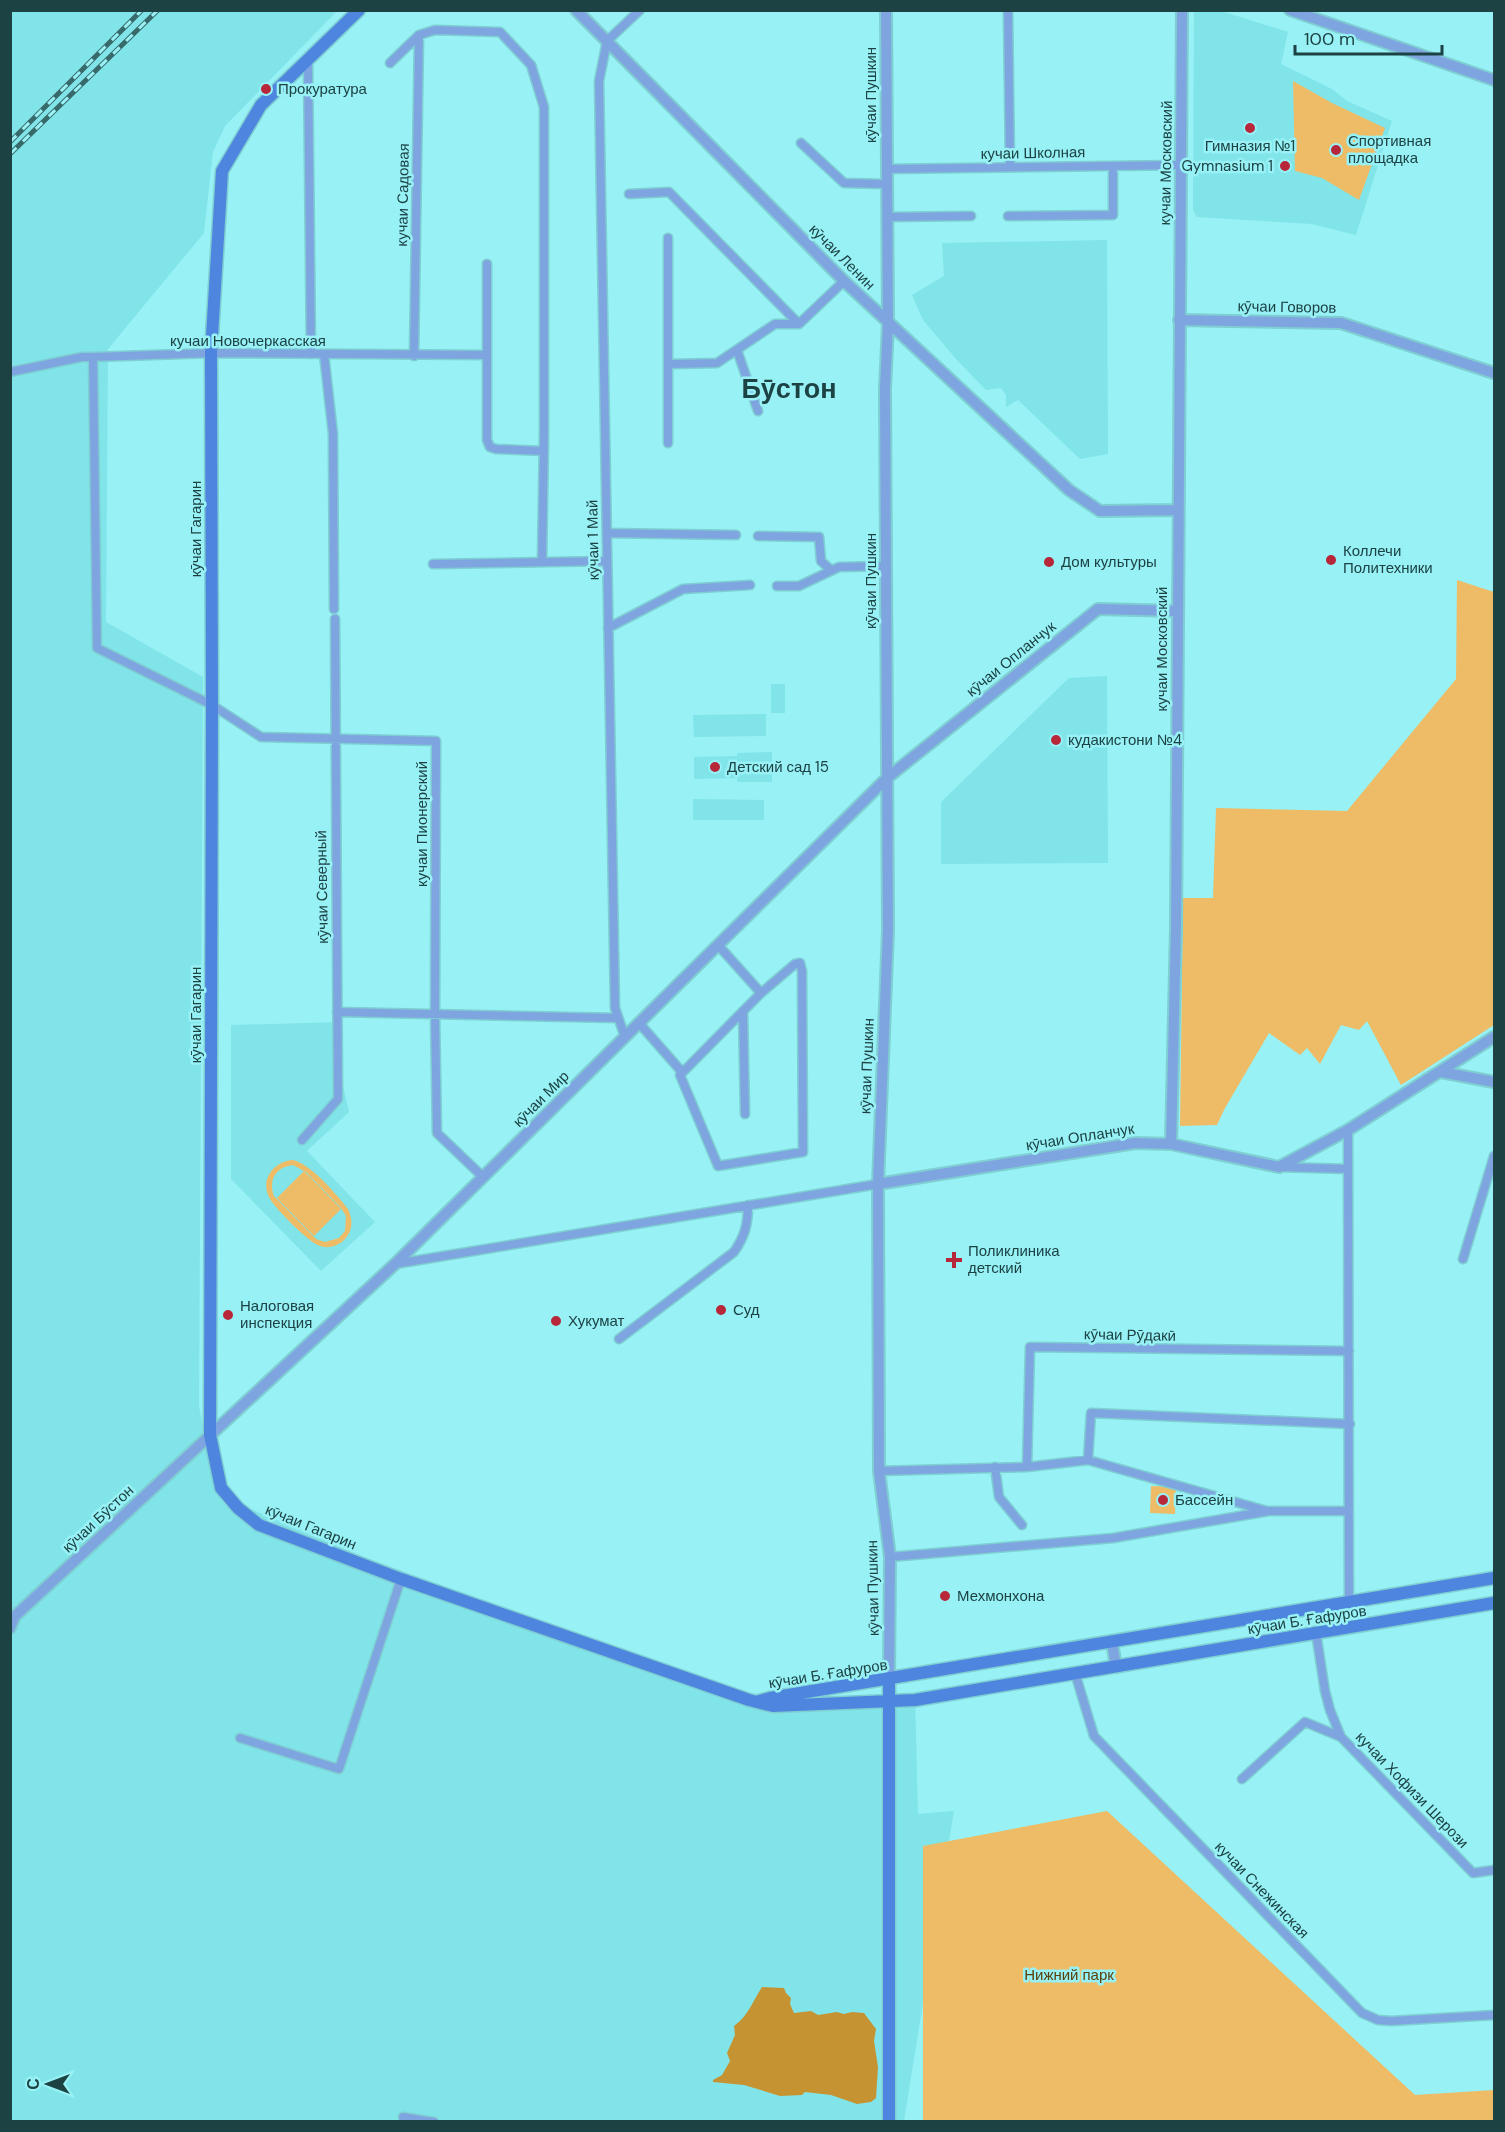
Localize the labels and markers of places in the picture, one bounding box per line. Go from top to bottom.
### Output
place label: Прокуратура [278,79,368,99]
marker: Прокуратура [259,82,273,96]
marker: Гимназия №1 [1243,121,1257,135]
place label: Спортивная площадка [1348,131,1431,168]
place label: Гимназия №1 [1205,136,1295,156]
marker: Спортивная площадка [1329,143,1343,157]
place label: Gymnasium 1 [1181,156,1273,176]
marker: Gymnasium 1 [1278,159,1292,173]
place label: Коллечи Политехники [1343,541,1433,578]
place label: Дом культуры [1061,552,1157,572]
marker: Коллечи Политехники [1324,553,1338,567]
marker: Дом культуры [1042,555,1056,569]
place label: кудакистони №4 [1068,730,1182,750]
marker: кудакистони №4 [1049,733,1063,747]
place label: Детский сад 15 [727,757,829,777]
marker: Детский сад 15 [708,760,722,774]
place label: Поликлиника детский [968,1241,1060,1278]
marker: Поликлиника детский [945,1251,963,1269]
place label: Налоговая инспекция [240,1296,314,1333]
place label: Суд [733,1300,760,1320]
marker: Суд [714,1303,728,1317]
marker: Налоговая инспекция [221,1308,235,1322]
place label: Хукумат [568,1311,625,1331]
marker: Хукумат [549,1314,563,1328]
place label: Бассейн [1175,1490,1233,1510]
marker: Бассейн [1156,1493,1170,1507]
place label: Мехмонхона [957,1586,1045,1606]
marker: Мехмонхона [938,1589,952,1603]

